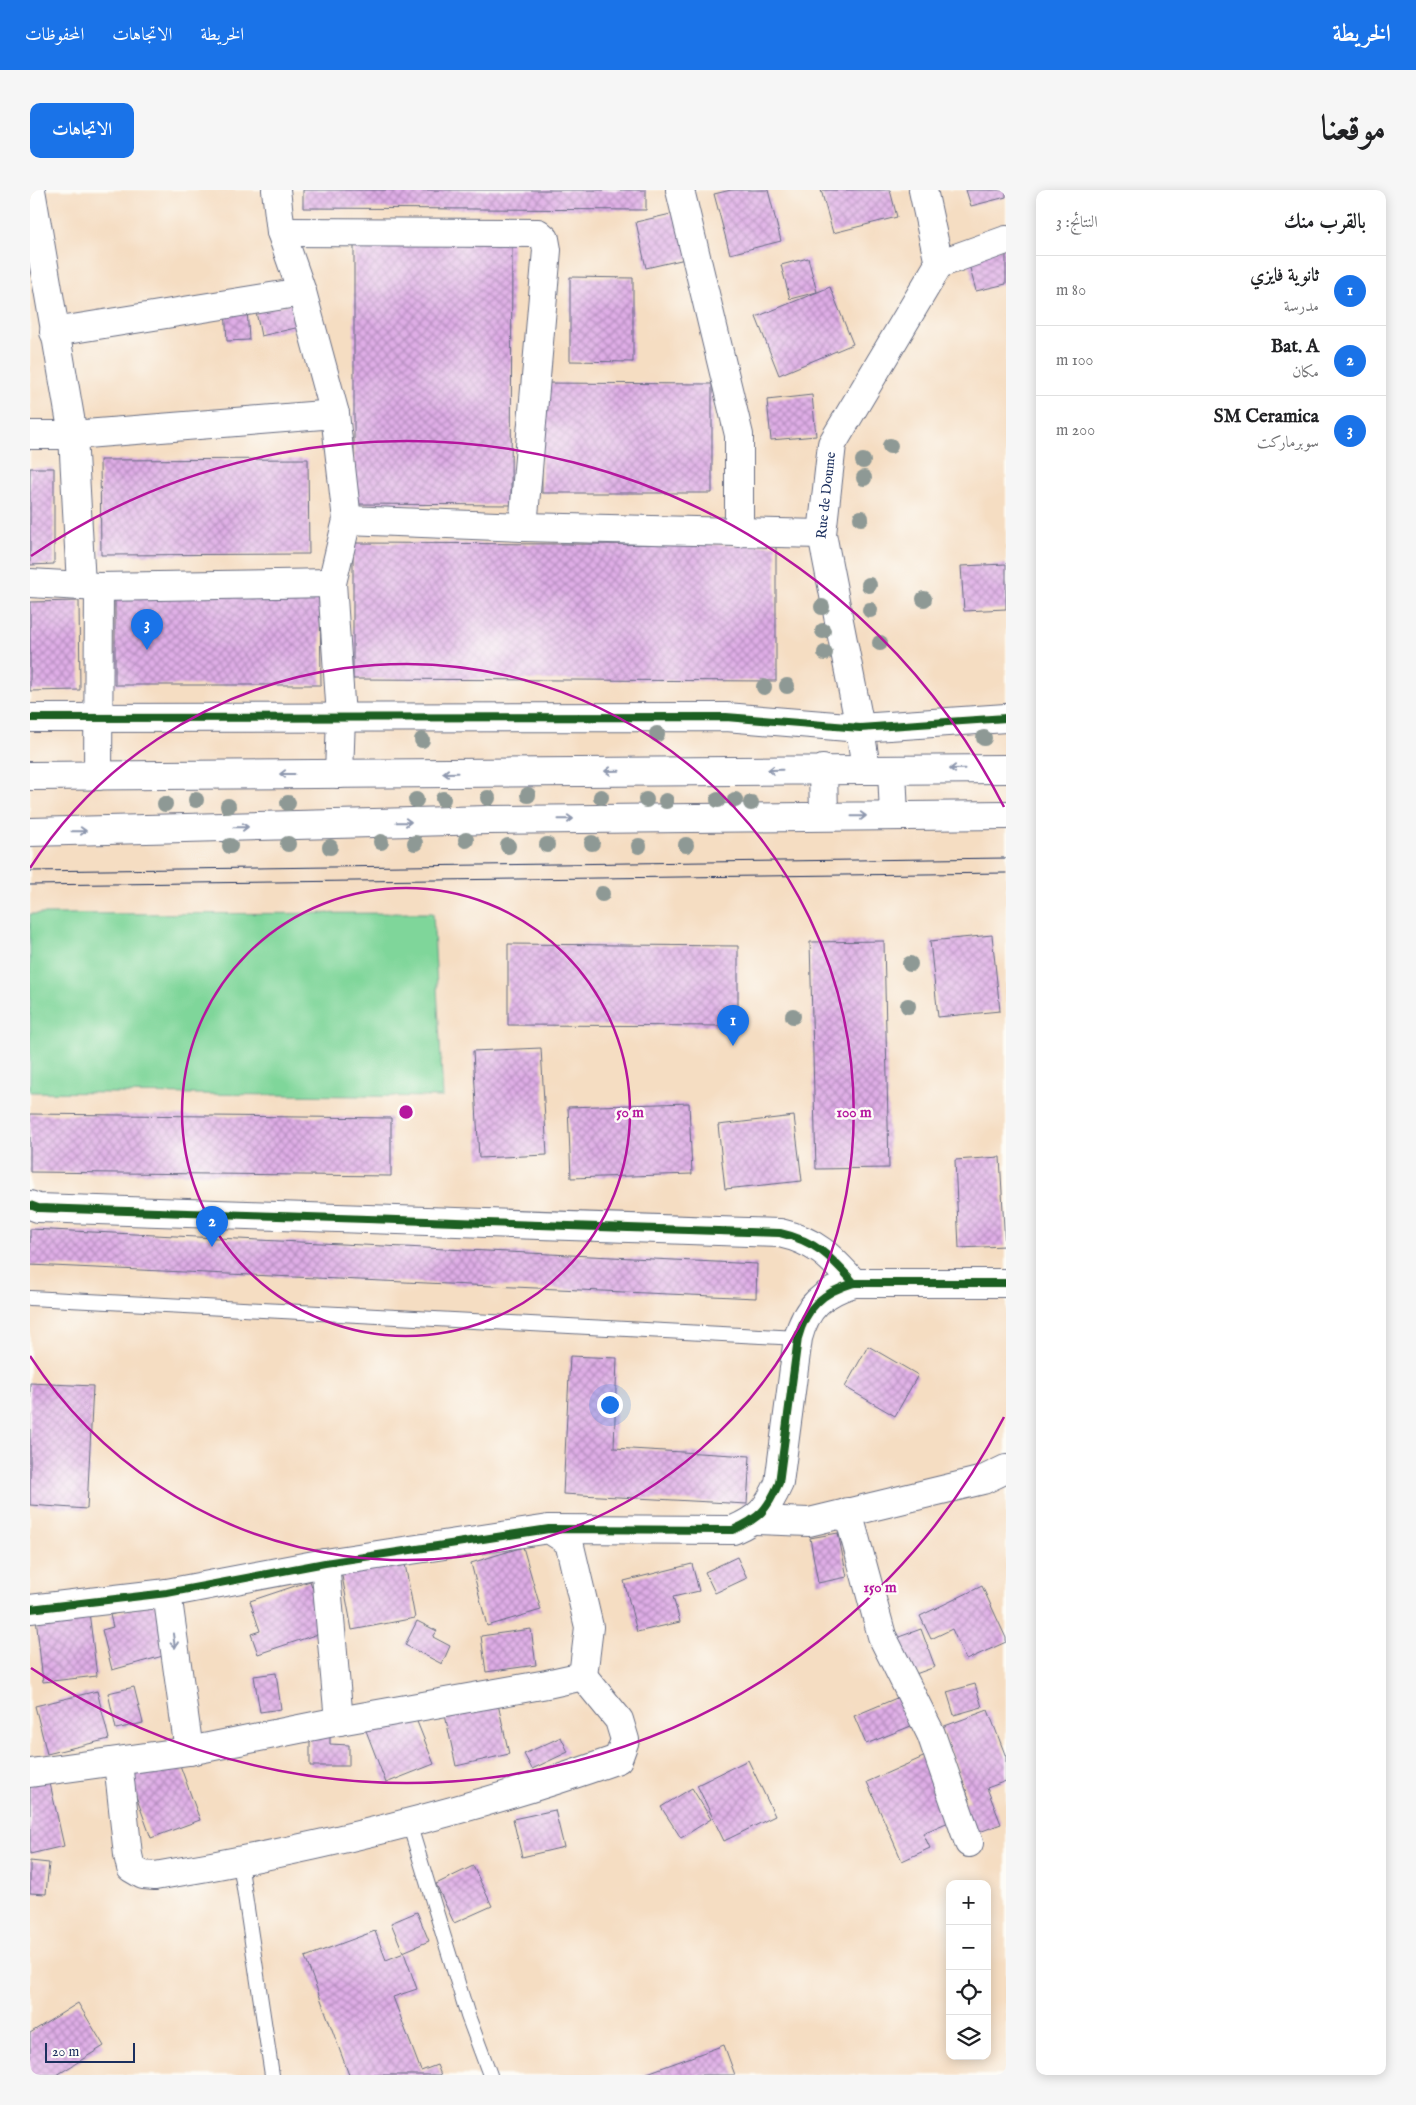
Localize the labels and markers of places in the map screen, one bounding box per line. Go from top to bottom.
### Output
pin: 3 [131,609,163,650]
pin: 1 [717,1005,749,1046]
centre of rings [397,1103,415,1121]
pin: 2 [196,1206,228,1247]

